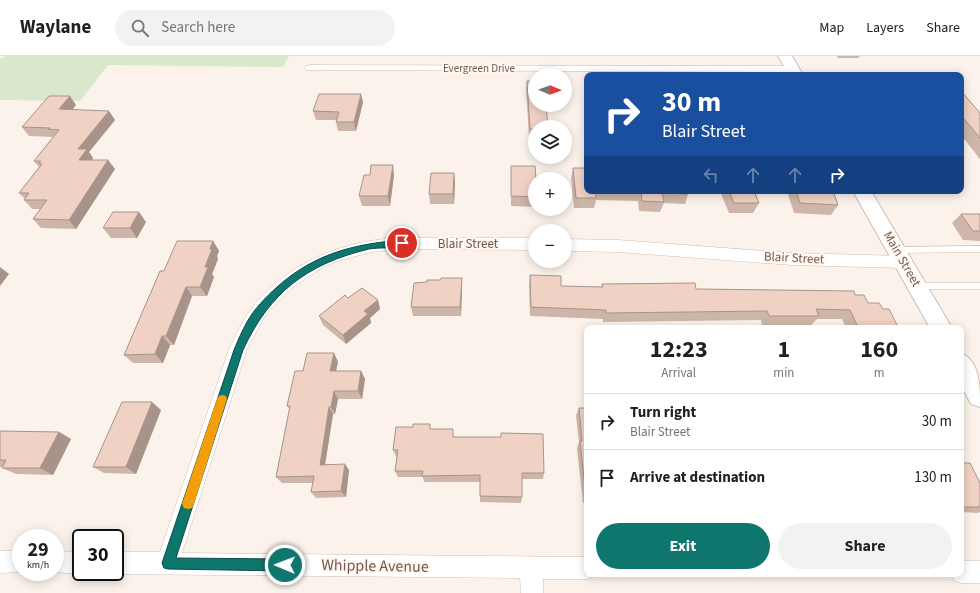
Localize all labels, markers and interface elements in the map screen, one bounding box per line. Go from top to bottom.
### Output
search box [115,10,395,46]
text: Waylane [20,14,91,41]
icon: search [129,17,151,39]
text: Search here [161,17,235,38]
text: Map [819,18,844,38]
text: Layers [866,18,904,38]
text: Share [926,18,960,38]
street label: Evergreen Drive [443,61,516,76]
north arrow [528,68,572,112]
map controls [528,68,572,268]
text: 30 m [662,82,721,122]
icon: right [596,88,648,140]
text: Blair Street [662,119,746,144]
button: layers [528,120,572,164]
icon: left [700,164,722,186]
icon: ahead [742,164,764,186]
icon: ahead [784,164,806,186]
icon: right [826,164,848,186]
button: + [528,172,572,216]
button: − [528,224,572,268]
pin [385,226,419,260]
street label: Main Street [879,228,925,291]
icon: arrive [391,232,413,254]
street label: Blair Street [438,235,499,253]
street label: Blair Street [763,247,825,269]
text: 12:23 [650,332,708,367]
text: 1 [778,332,790,367]
text: 160 [860,332,898,367]
text: Arrival [661,364,696,382]
text: min [773,364,794,382]
text: m [874,364,885,382]
text: Turn right [630,402,696,423]
icon: right [596,411,618,433]
text: 30 m [922,411,952,432]
text: Blair Street [630,423,690,441]
icon: arrive [596,467,618,489]
text: Arrive at destination [630,467,765,488]
text: 130 m [914,467,952,488]
button: Exit [596,523,770,569]
button: Share [778,523,952,569]
speed limit sign: 30 [72,529,124,581]
text: 29 [27,536,49,564]
position arrow [264,544,306,586]
street label: Whipple Avenue [321,554,429,578]
text: km/h [27,558,49,572]

